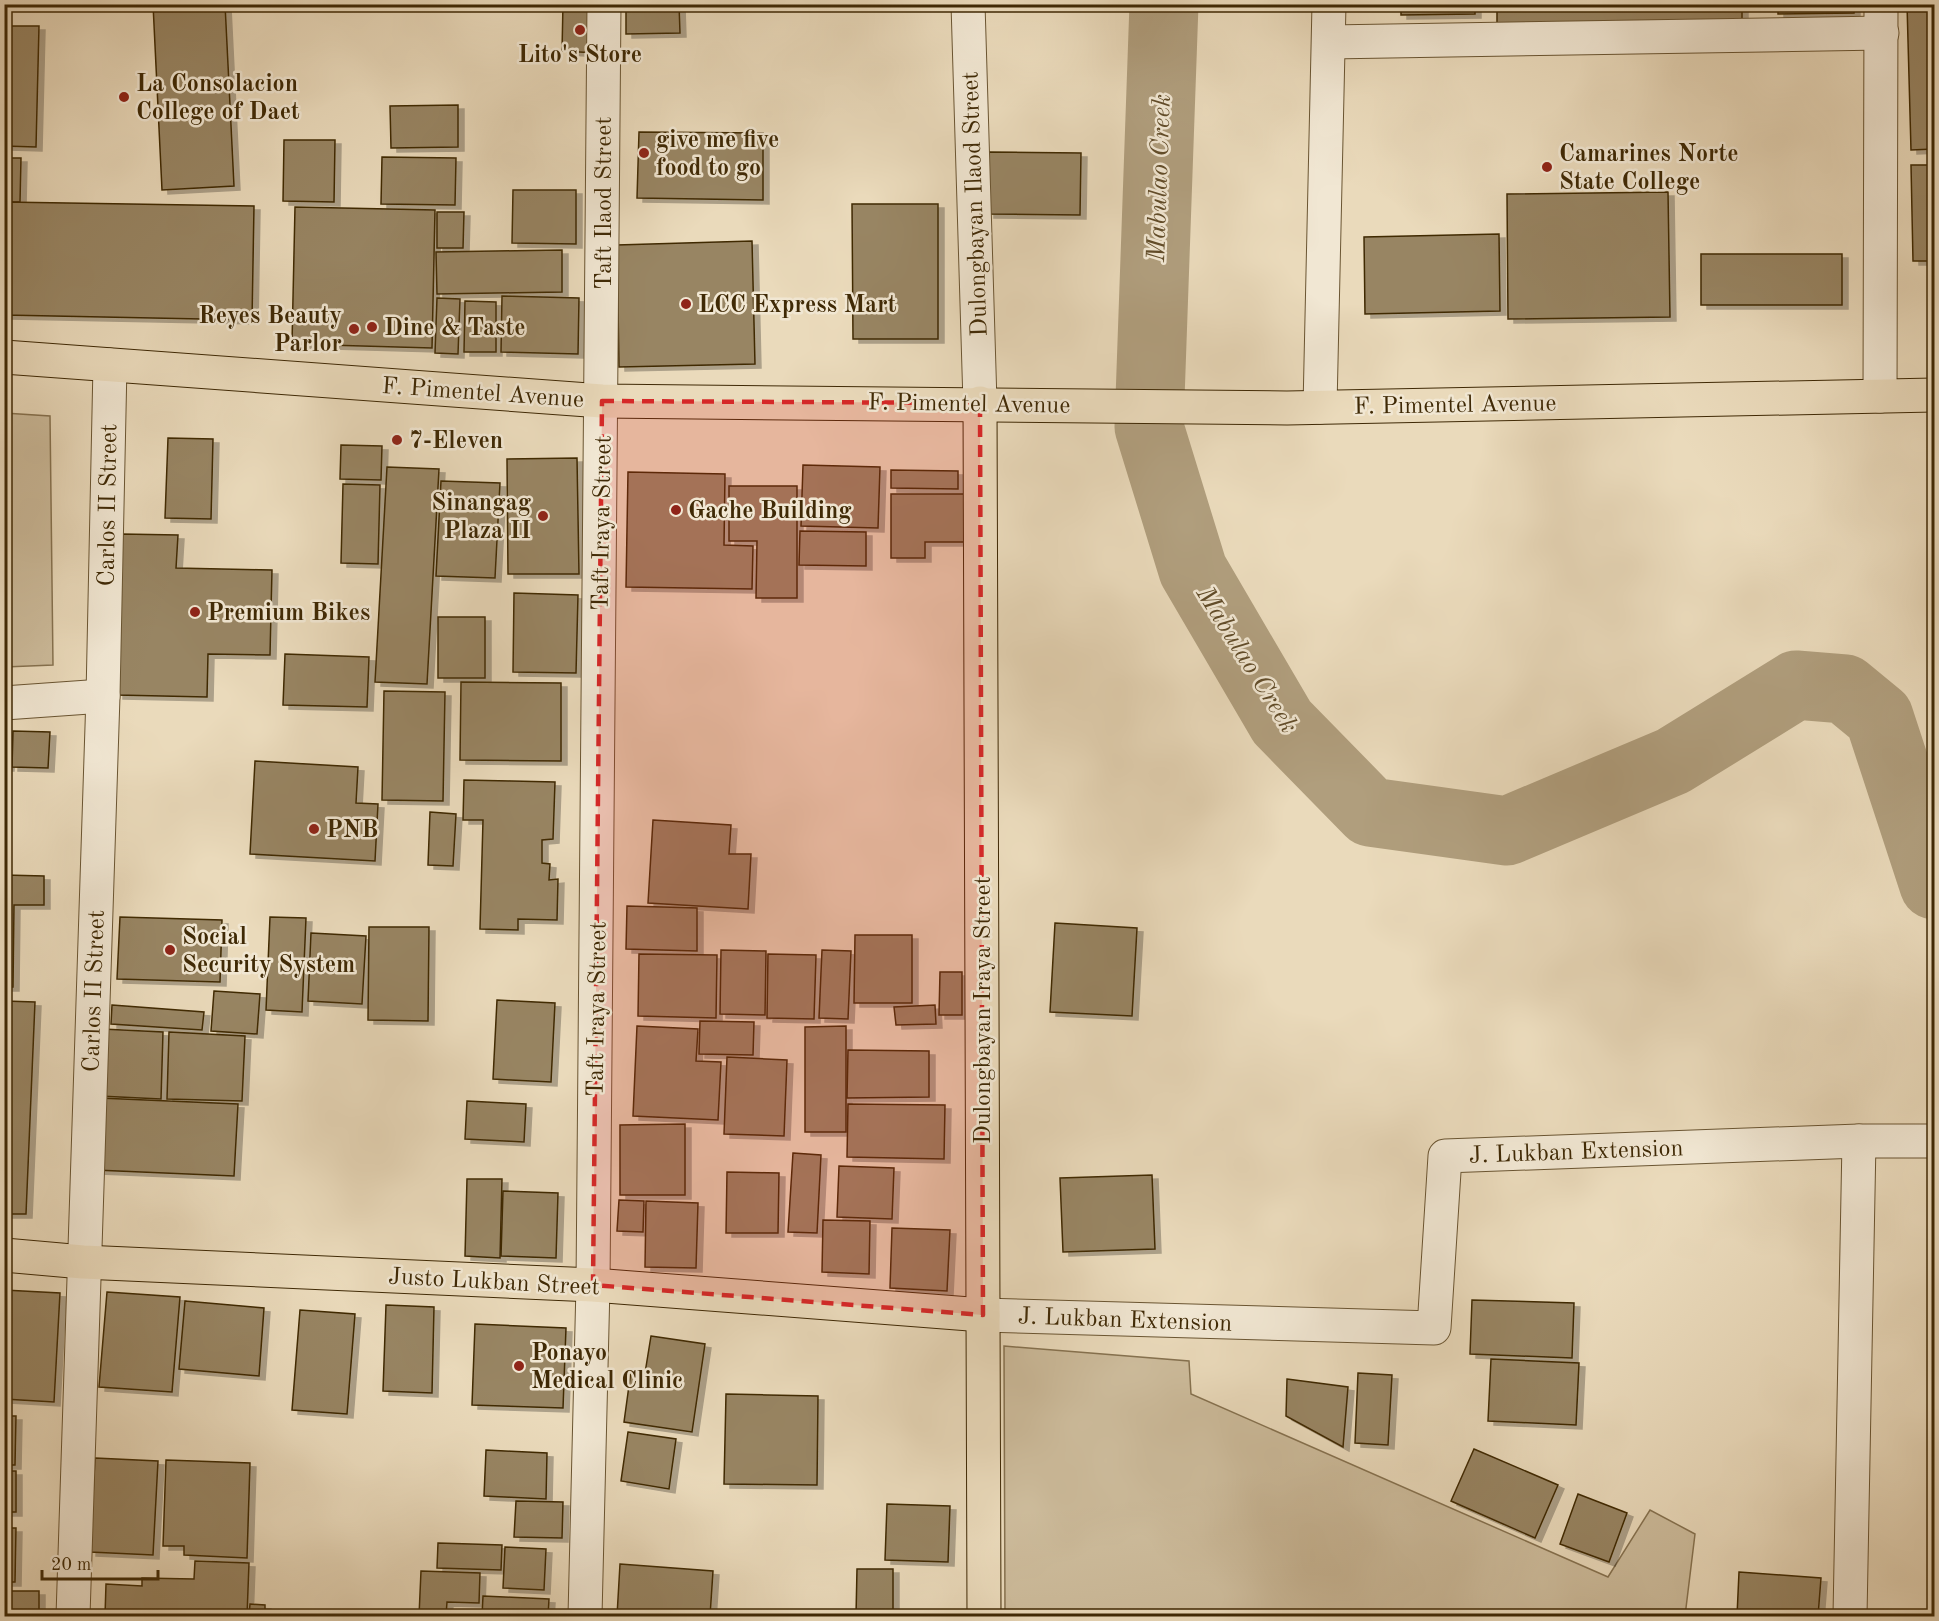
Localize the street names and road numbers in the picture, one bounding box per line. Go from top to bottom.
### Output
street label: Dulongbayan Ilaod Street [959,71,993,337]
street label: Taft Ilaod Street [593,116,617,290]
street label: F. Pimentel Avenue [381,375,585,413]
street label: F. Pimentel Avenue [867,391,1070,419]
street label: F. Pimentel Avenue [1354,392,1557,420]
street label: Carlos II Street [96,424,122,586]
street label: Taft Iraya Street [589,435,617,611]
street label: Dulongbayan Iraya Street [972,876,996,1144]
street label: Carlos II Street [80,909,110,1073]
street label: Taft Iraya Street [584,921,612,1097]
street label: J. Lukban Extension [1468,1137,1684,1169]
street label: Justo Lukban Street [387,1265,600,1301]
street label: J. Lukban Extension [1017,1305,1233,1337]

